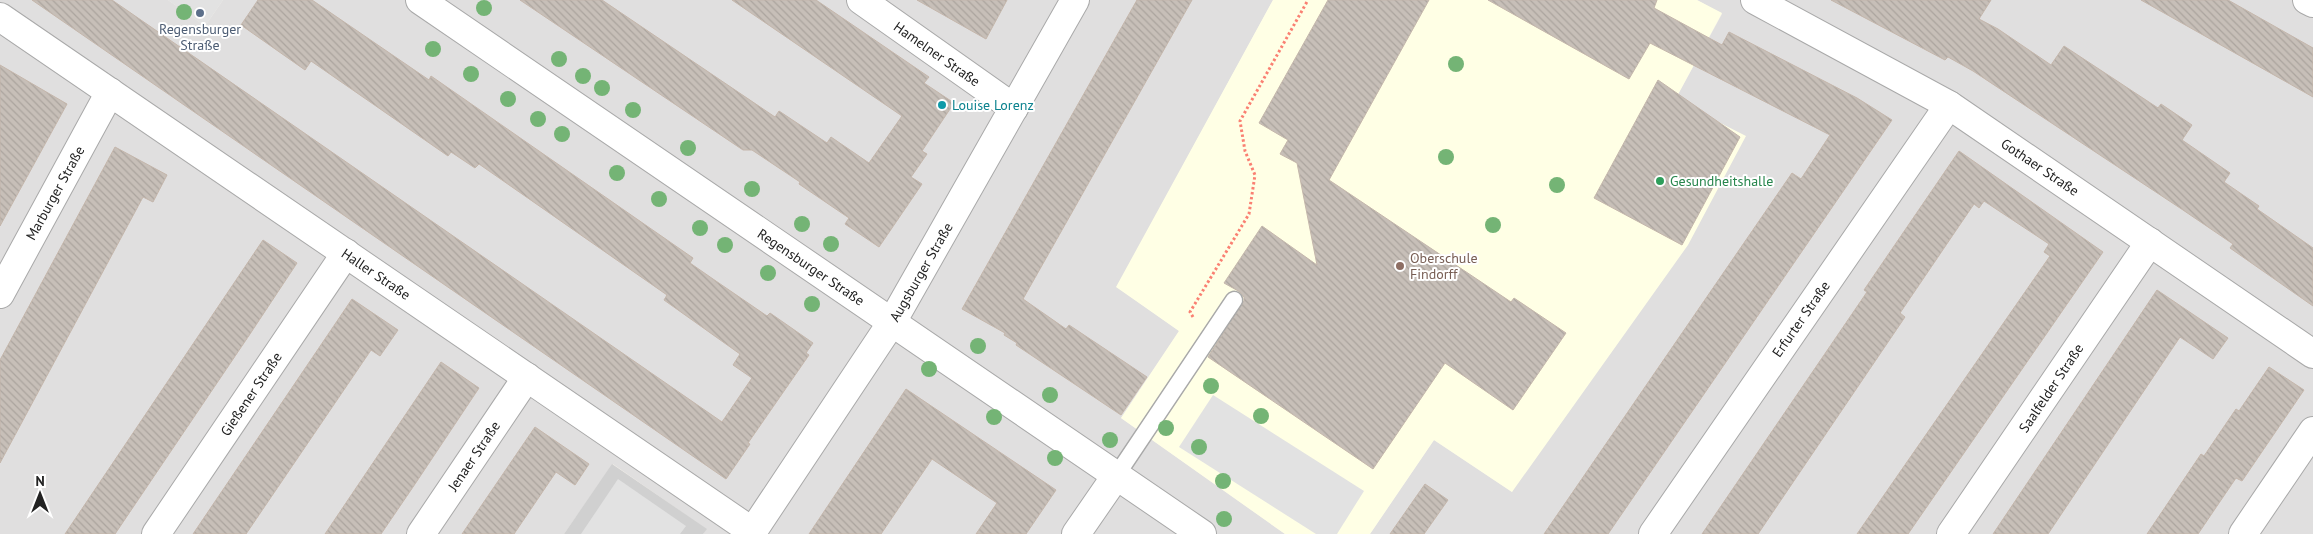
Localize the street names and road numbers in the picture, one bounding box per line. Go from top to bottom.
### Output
street label: Hamelner Straße [890,18,984,90]
street label: Gothaer Straße [1998,134,2082,200]
street label: Marburger Straße [22,143,88,243]
street label: Augsburger Straße [885,219,957,325]
street label: Regensburger Straße [754,225,868,309]
street label: Haller Straße [338,244,414,304]
street label: Erfurter Straße [1768,277,1834,361]
street label: Saalfelder Straße [2015,340,2087,436]
street label: Gießener Straße [216,349,286,439]
street label: Jenaer Straße [443,418,504,495]

